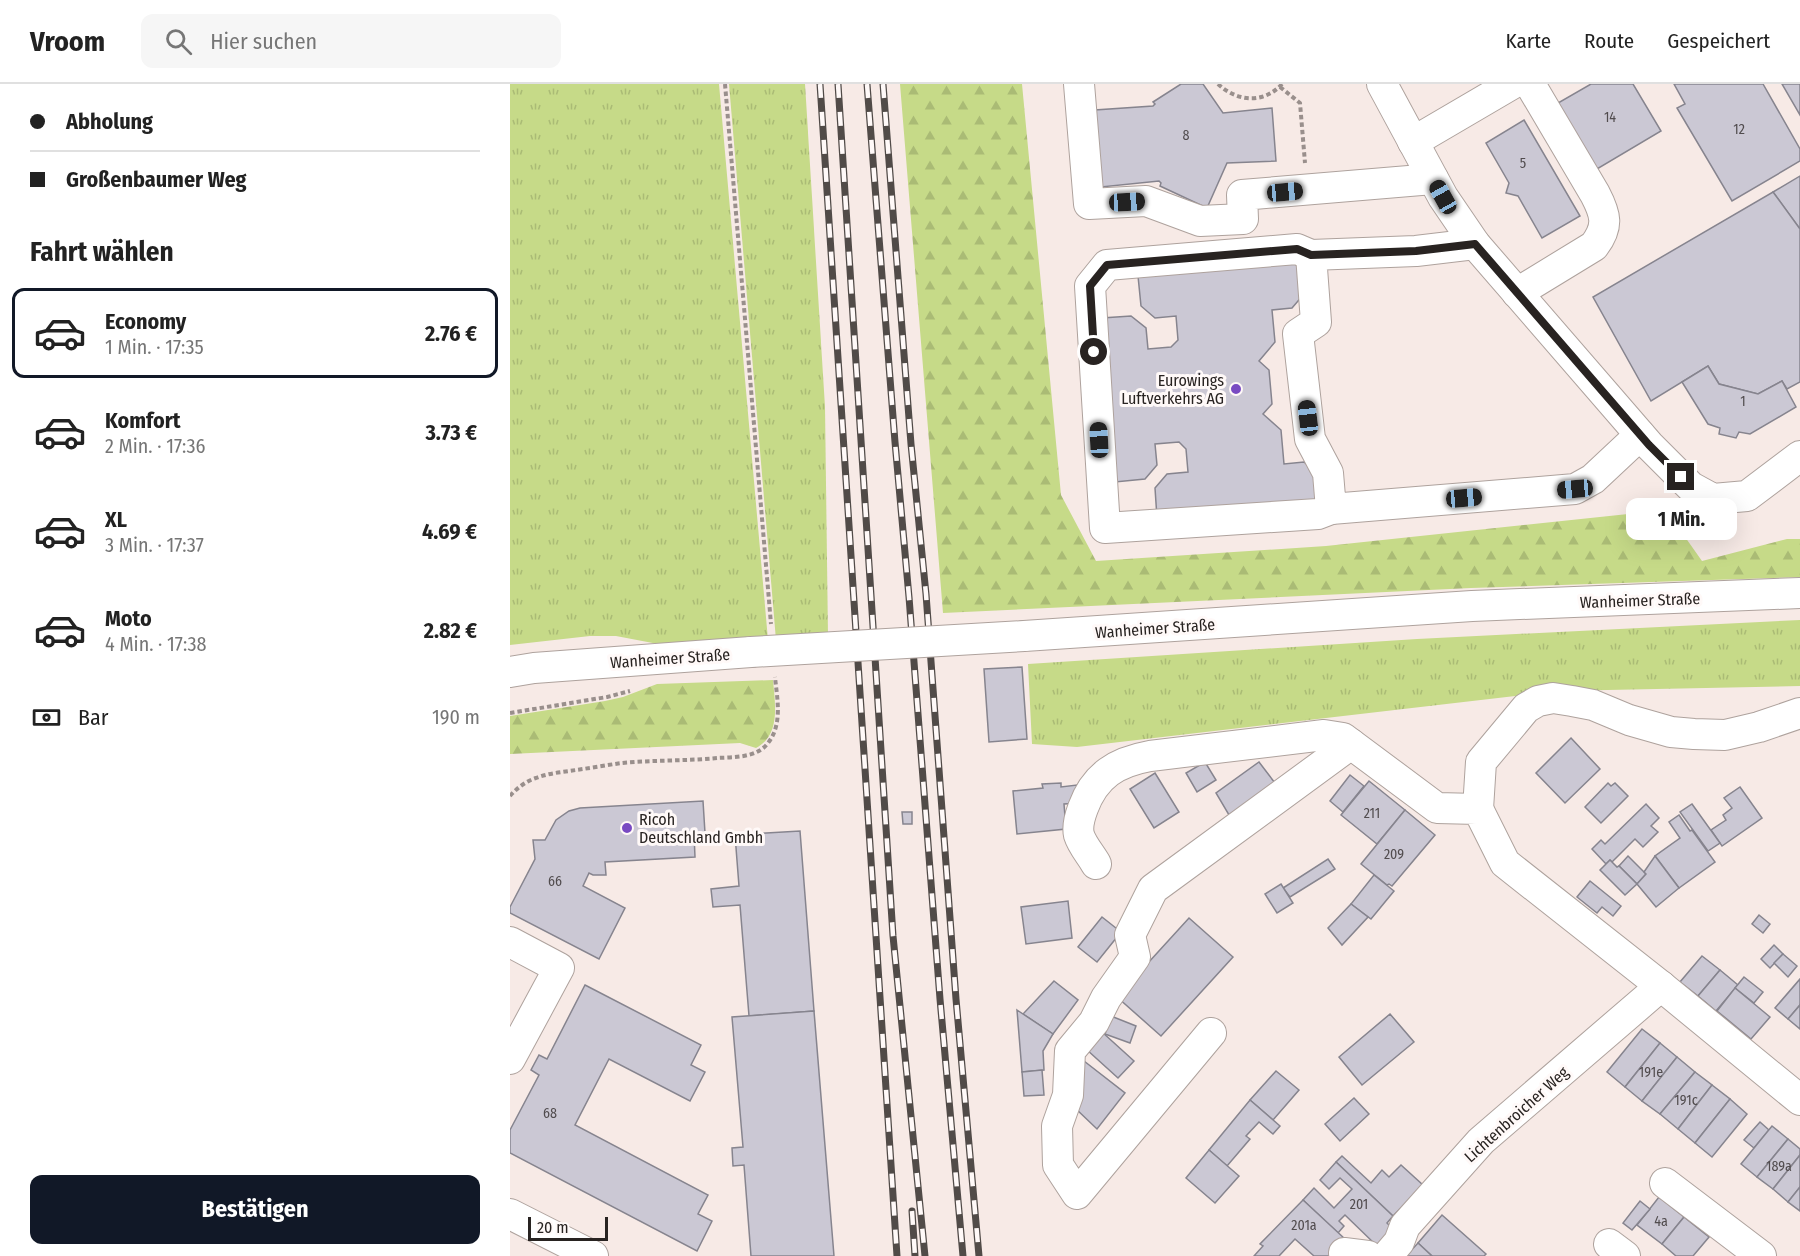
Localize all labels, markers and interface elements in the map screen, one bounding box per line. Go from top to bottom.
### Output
search box [141,14,561,68]
text: Vroom [30,25,105,58]
icon: search [162,25,195,58]
text: Hier suchen [210,28,317,55]
text: Karte [1506,28,1551,54]
text: Route [1584,28,1634,54]
text: Gespeichert [1667,28,1770,54]
text: Abholung [66,108,153,135]
house number: 14 [1604,109,1616,126]
house number: 12 [1733,121,1745,138]
house number: 8 [1183,127,1190,144]
house number: 5 [1520,155,1526,172]
text: Großenbaumer Weg [66,166,247,193]
car [1426,177,1460,217]
car [1266,181,1304,203]
car [1109,192,1145,212]
text: Fahrt wählen [30,236,174,268]
icon: car [33,306,87,360]
text: Economy [105,308,186,335]
text: 2.76 € [425,320,477,347]
text: 1 Min. · 17:35 [105,335,204,359]
route start [1080,338,1107,365]
place label: Eurowings Luftverkehrs AG [1121,371,1224,408]
marker: Eurowings Luftverkehrs AG [1229,382,1243,396]
house number: 1 [1740,393,1746,410]
car [1297,399,1319,437]
icon: car [33,405,87,459]
text: Komfort [105,407,180,434]
text: 3.73 € [425,419,477,446]
car [1089,422,1109,458]
text: 2 Min. · 17:36 [105,434,205,458]
route end [1667,463,1694,490]
car [1556,478,1594,500]
car [1445,487,1483,509]
callout: 1 Min. [1626,498,1736,540]
icon: car [33,504,87,558]
text: XL [105,506,127,533]
text: 1 Min. [1658,507,1705,531]
text: 4.69 € [422,518,477,545]
text: 3 Min. · 17:37 [105,533,204,557]
street label: Wanheimer Straße [1580,589,1701,612]
icon: car [33,603,87,657]
text: Moto [105,605,152,632]
street label: Wanheimer Straße [1094,615,1216,642]
text: 2.82 € [424,617,477,644]
text: 4 Min. · 17:38 [105,632,206,656]
street label: Wanheimer Straße [609,645,731,672]
icon: cash [30,701,63,734]
text: Bar [78,704,109,731]
text: 190 m [432,705,480,729]
house number: 211 [1364,805,1380,822]
place label: Ricoh Deutschland Gmbh [639,810,763,847]
marker: Ricoh Deutschland Gmbh [620,821,634,835]
house number: 209 [1384,846,1404,863]
house number: 66 [548,873,562,890]
street label: Lichtenbroicher Weg [1460,1062,1573,1166]
house number: 191e [1639,1064,1663,1081]
house number: 191c [1674,1092,1698,1109]
house number: 68 [543,1105,557,1122]
house number: 189a [1766,1158,1792,1175]
button: Bestätigen [30,1175,480,1244]
house number: 201 [1350,1196,1368,1213]
house number: 4a [1654,1213,1668,1230]
scale bar [528,1214,608,1242]
house number: 201a [1291,1217,1317,1234]
text: 20 m [537,1218,568,1237]

